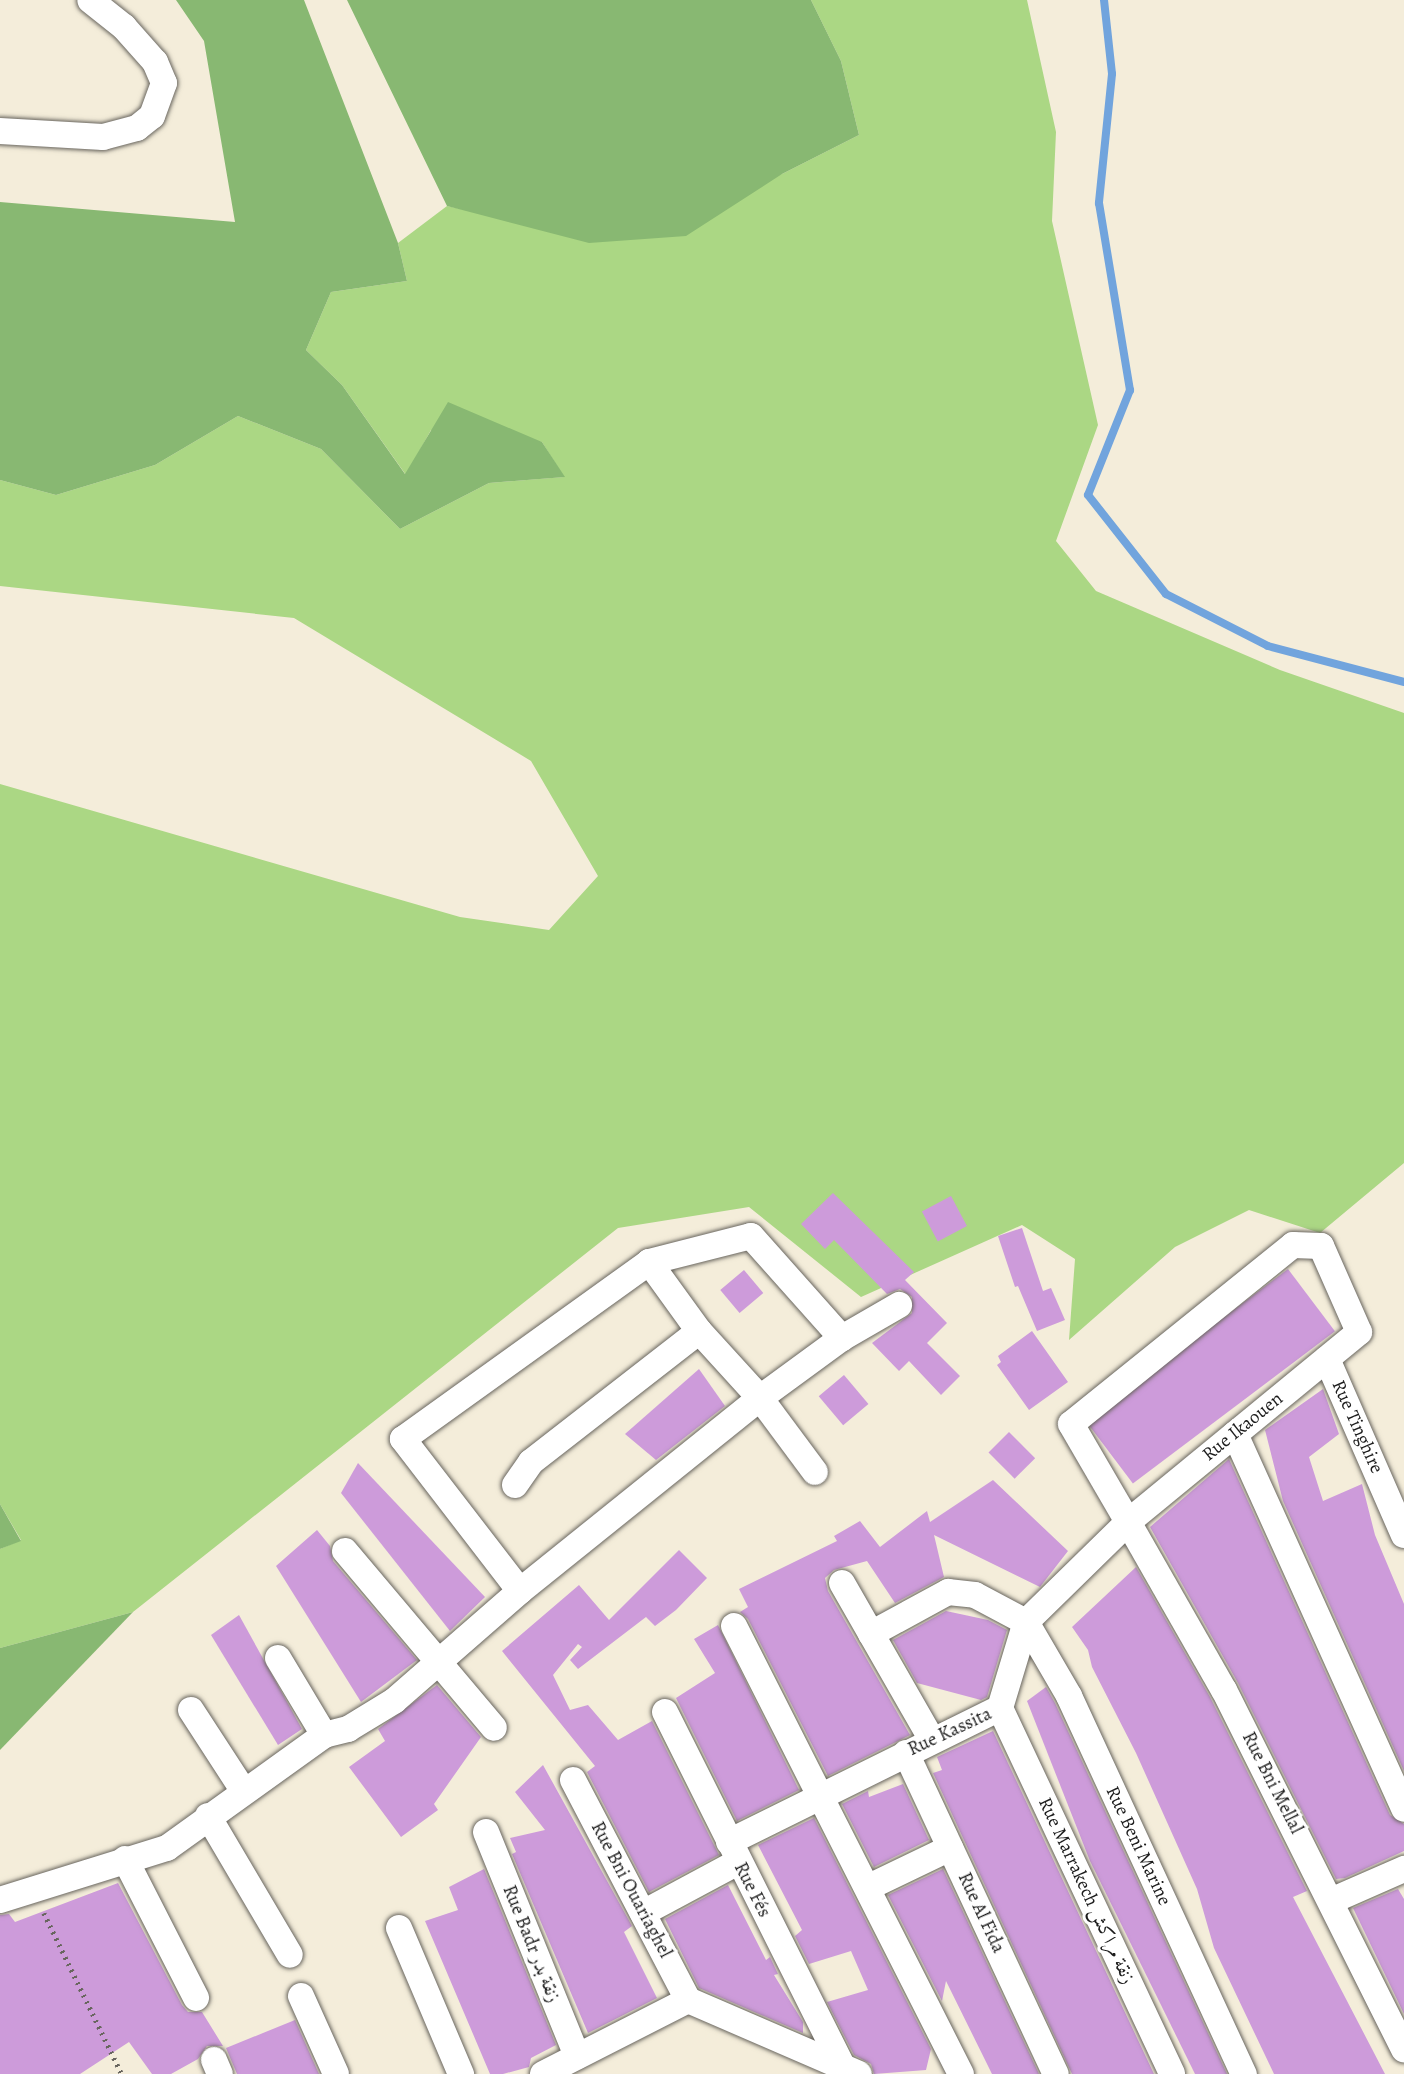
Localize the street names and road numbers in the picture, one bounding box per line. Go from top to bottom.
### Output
street label: Rue Tinghire [1326,1377,1388,1477]
street label: Rue Ikaouen [1198,1388,1288,1466]
street label: Rue Kassita [904,1703,996,1761]
street label: Rue Bni Mellal [1237,1728,1307,1838]
street label: Rue Beni Marine [1100,1783,1176,1909]
street label: Rue Marrakech زنقة مراكش [1033,1794,1139,1988]
street label: Rue Bni Ouariaghel [586,1818,676,1962]
street label: Rue Fés [729,1859,775,1921]
street label: Rue Al Fida [952,1869,1010,1957]
street label: Rue Badr زنقة بدر [497,1882,565,2006]

